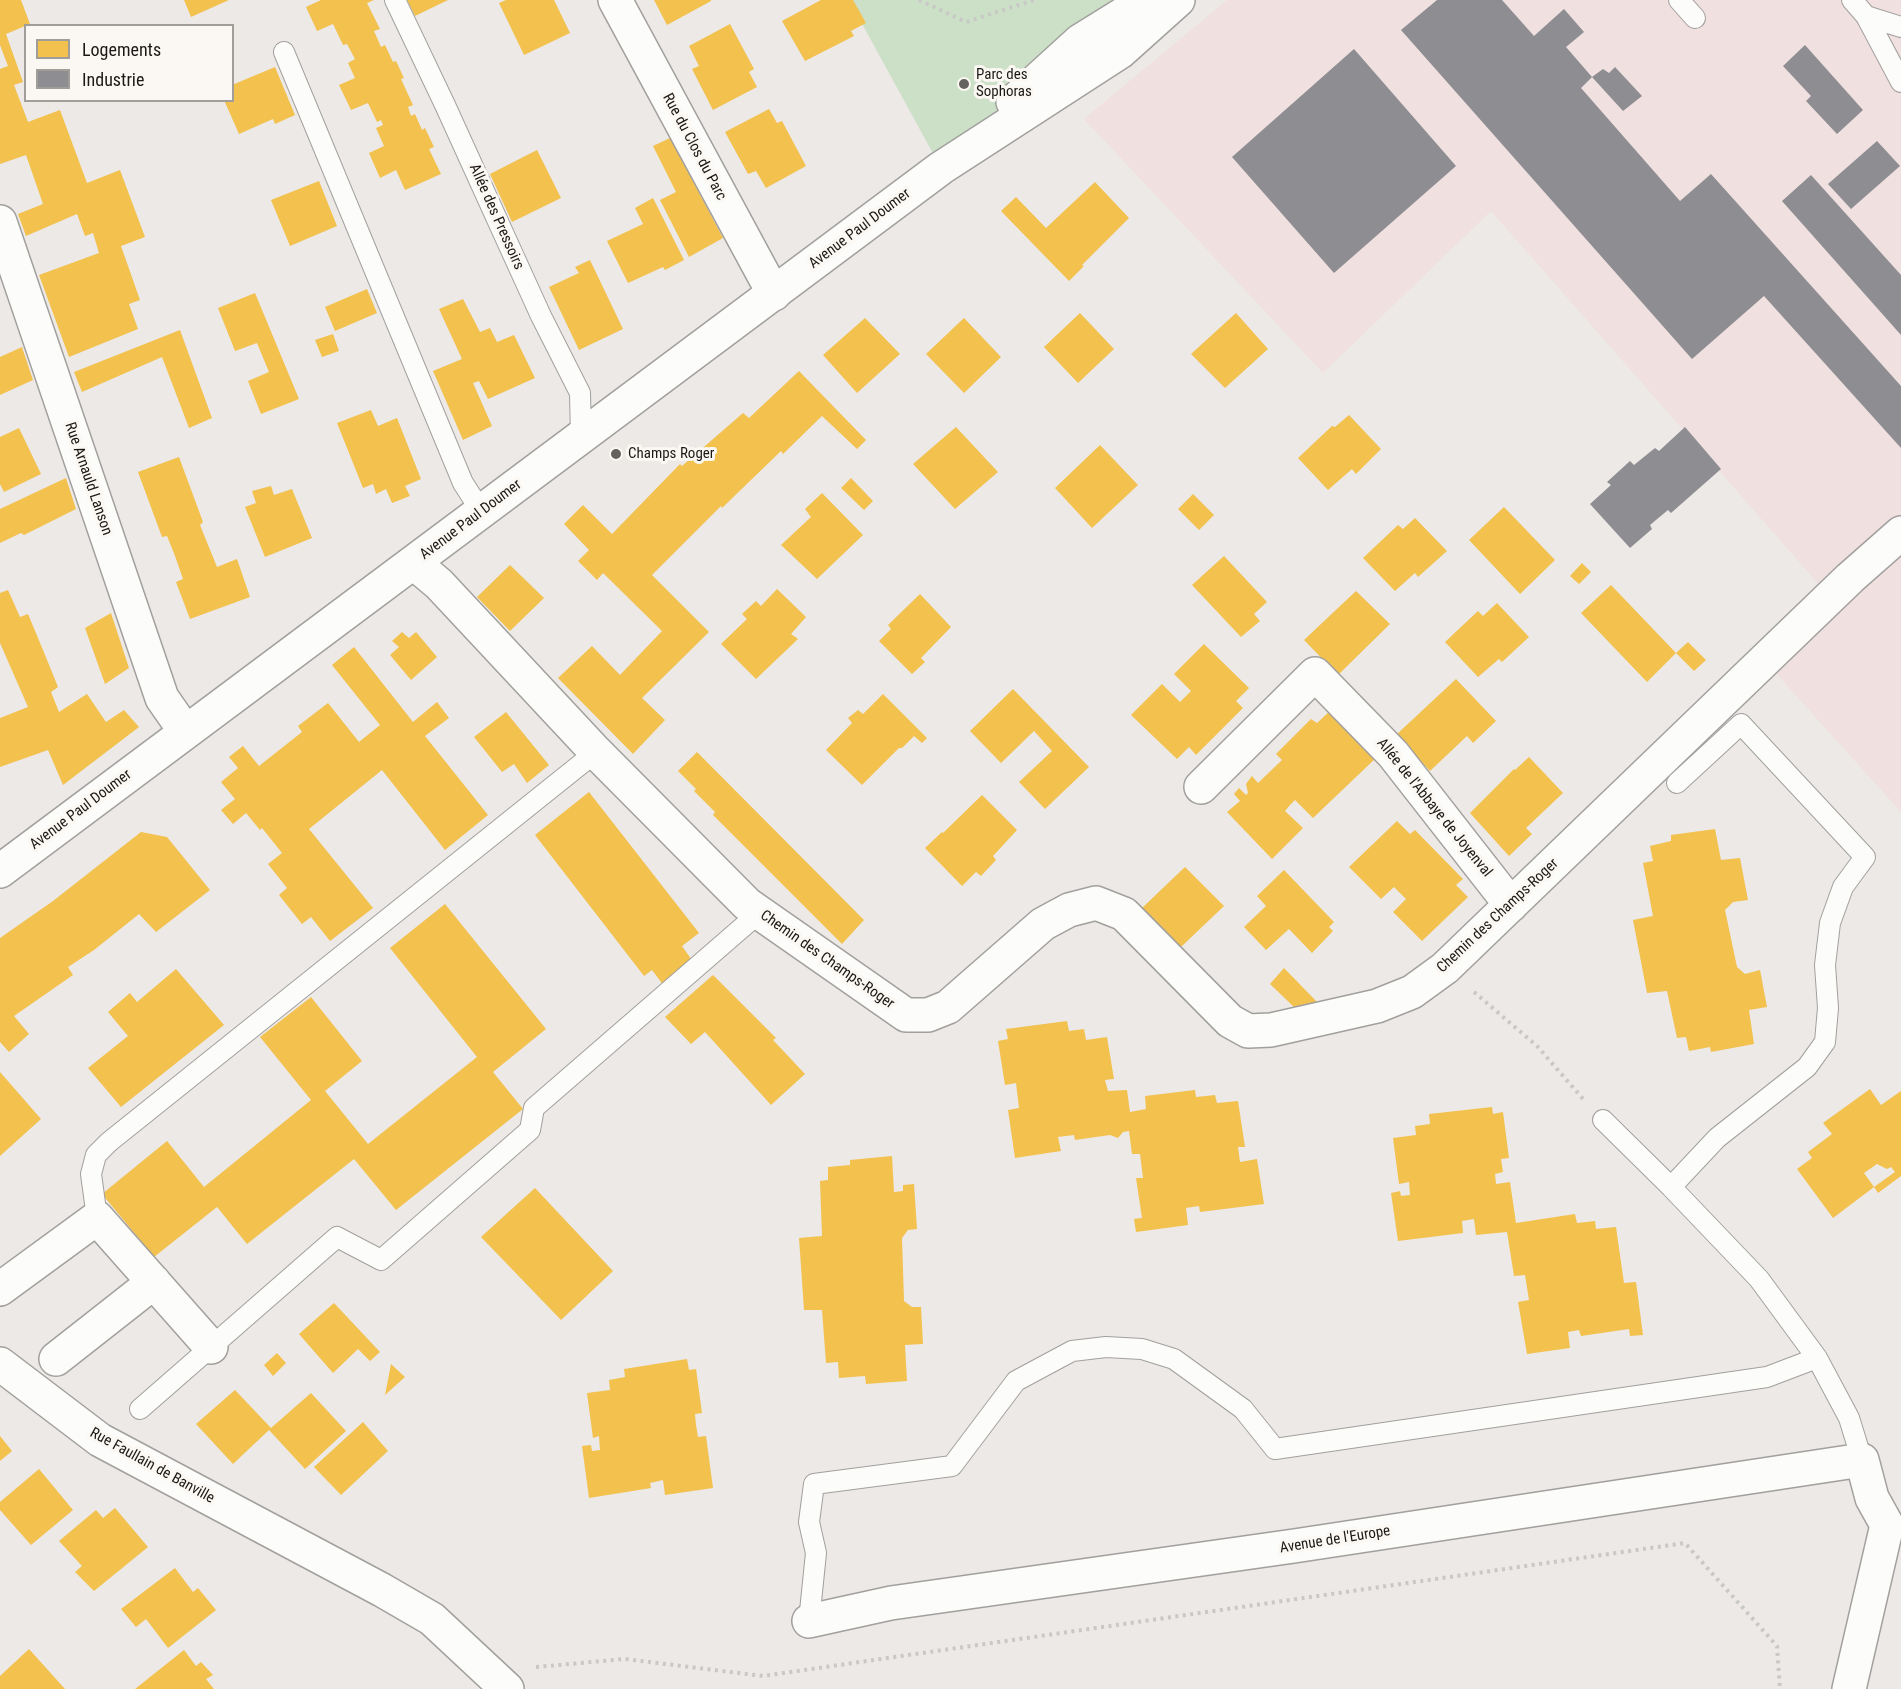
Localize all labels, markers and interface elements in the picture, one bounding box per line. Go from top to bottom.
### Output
legend [24,24,234,102]
text: Logements [82,39,161,60]
place label: Parc des Sophoras [976,66,1032,101]
text: Industrie [82,69,144,90]
marker: Parc des Sophoras [957,77,971,91]
street label: Rue du Clos du Parc [658,90,730,204]
street label: Allée des Pressoirs [465,161,527,273]
street label: Avenue Paul Doumer [806,185,914,273]
street label: Rue Arnauld Lanson [60,420,116,538]
place label: Champs Roger [628,445,714,463]
marker: Champs Roger [609,447,623,461]
street label: Avenue Paul Doumer [417,476,525,564]
street label: Allée de l'Abbaye de Joyenval [1372,735,1496,881]
street label: Avenue Paul Doumer [27,766,135,854]
street label: Chemin des Champs-Roger [1433,855,1563,977]
street label: Chemin des Champs-Roger [756,907,898,1013]
street label: Rue Faullain de Banville [87,1424,217,1508]
street label: Avenue de l'Europe [1278,1522,1392,1558]

